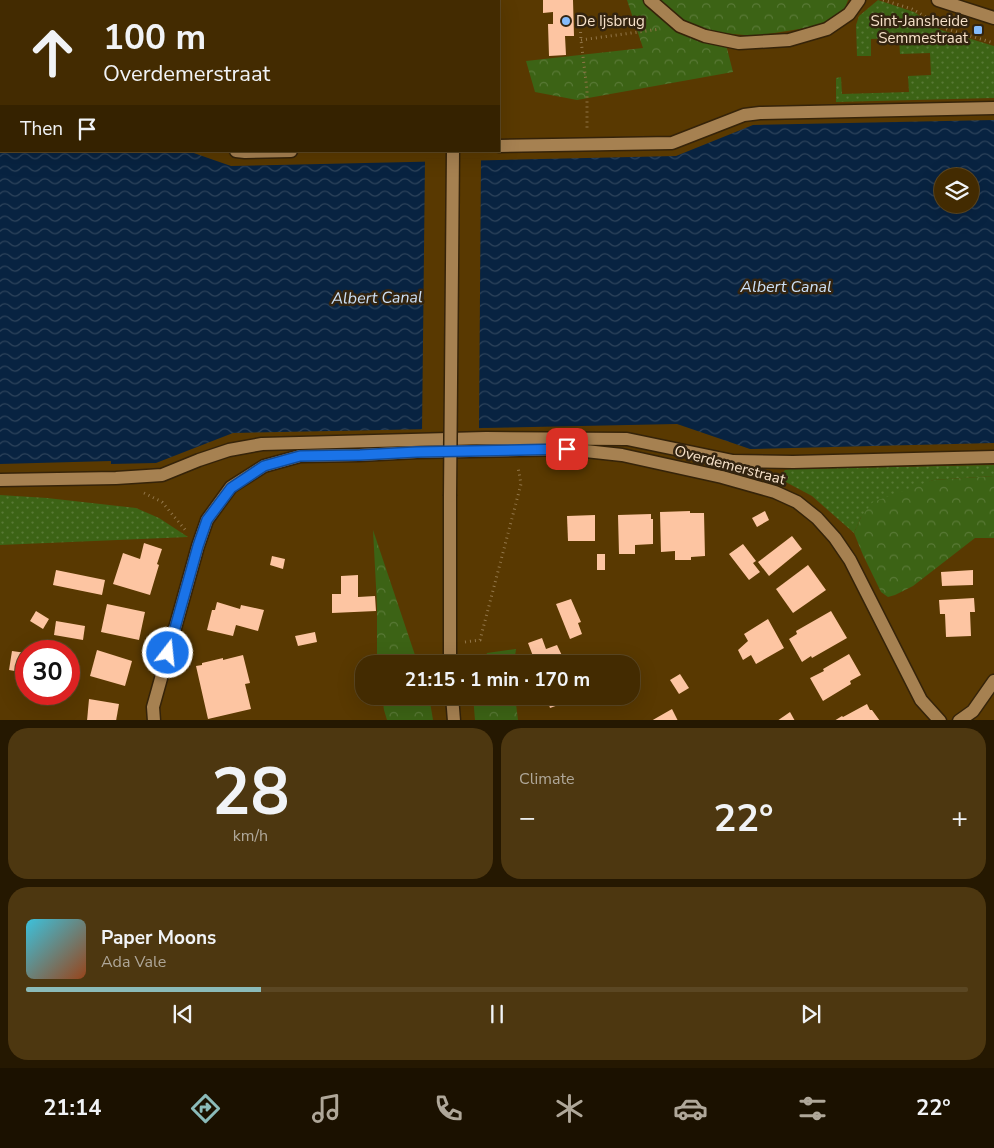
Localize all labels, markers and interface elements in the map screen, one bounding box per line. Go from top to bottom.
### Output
place label: De Ijsbrug [576,11,645,31]
place label: Sint-Jansheide Semmestraat [870,11,969,48]
text: 100 m [103,14,206,61]
marker: De Ijsbrug [560,15,572,27]
icon: ahead [20,20,85,85]
marker: Sint-Jansheide Semmestraat [972,24,984,36]
text: Overdemerstraat [103,59,270,89]
icon: arrive [73,115,101,143]
text: Then [20,116,63,142]
map controls [934,168,979,213]
button: layers [934,168,979,213]
water label: Albert Canal [739,276,832,298]
water label: Albert Canal [330,286,423,310]
pin [546,428,588,470]
icon: arrive [553,435,581,463]
street label: Overdemerstraat [672,441,788,490]
position arrow [141,626,193,678]
speed limit sign: 30 [15,640,80,705]
text: 21:15 · 1 min · 170 m [405,667,590,693]
text: 28 [211,748,290,837]
text: Climate [519,768,574,790]
text: 22° [713,793,774,844]
text: − [519,799,536,837]
text: + [951,799,968,837]
text: km/h [233,825,268,847]
text: Paper Moons [101,925,216,951]
text: Ada Vale [101,951,166,973]
icon: previous [169,1000,197,1028]
icon: pause [483,1000,511,1028]
icon: next [797,1000,825,1028]
icon: directions [188,1091,223,1126]
icon: music [309,1091,344,1126]
icon: phone [431,1091,466,1126]
icon: climate [552,1091,587,1126]
icon: car [673,1091,708,1126]
icon: filters [795,1091,830,1126]
text: 21:14 [43,1093,101,1123]
text: 22° [916,1093,951,1123]

